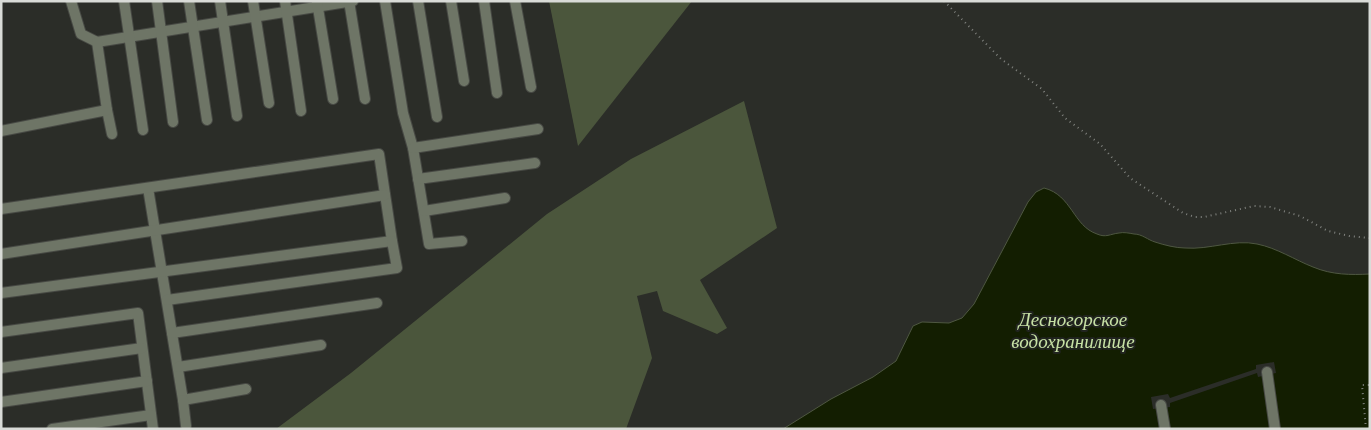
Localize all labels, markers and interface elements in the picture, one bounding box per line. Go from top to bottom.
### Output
water label: Десногорское водохранилище [1011,309,1135,352]

